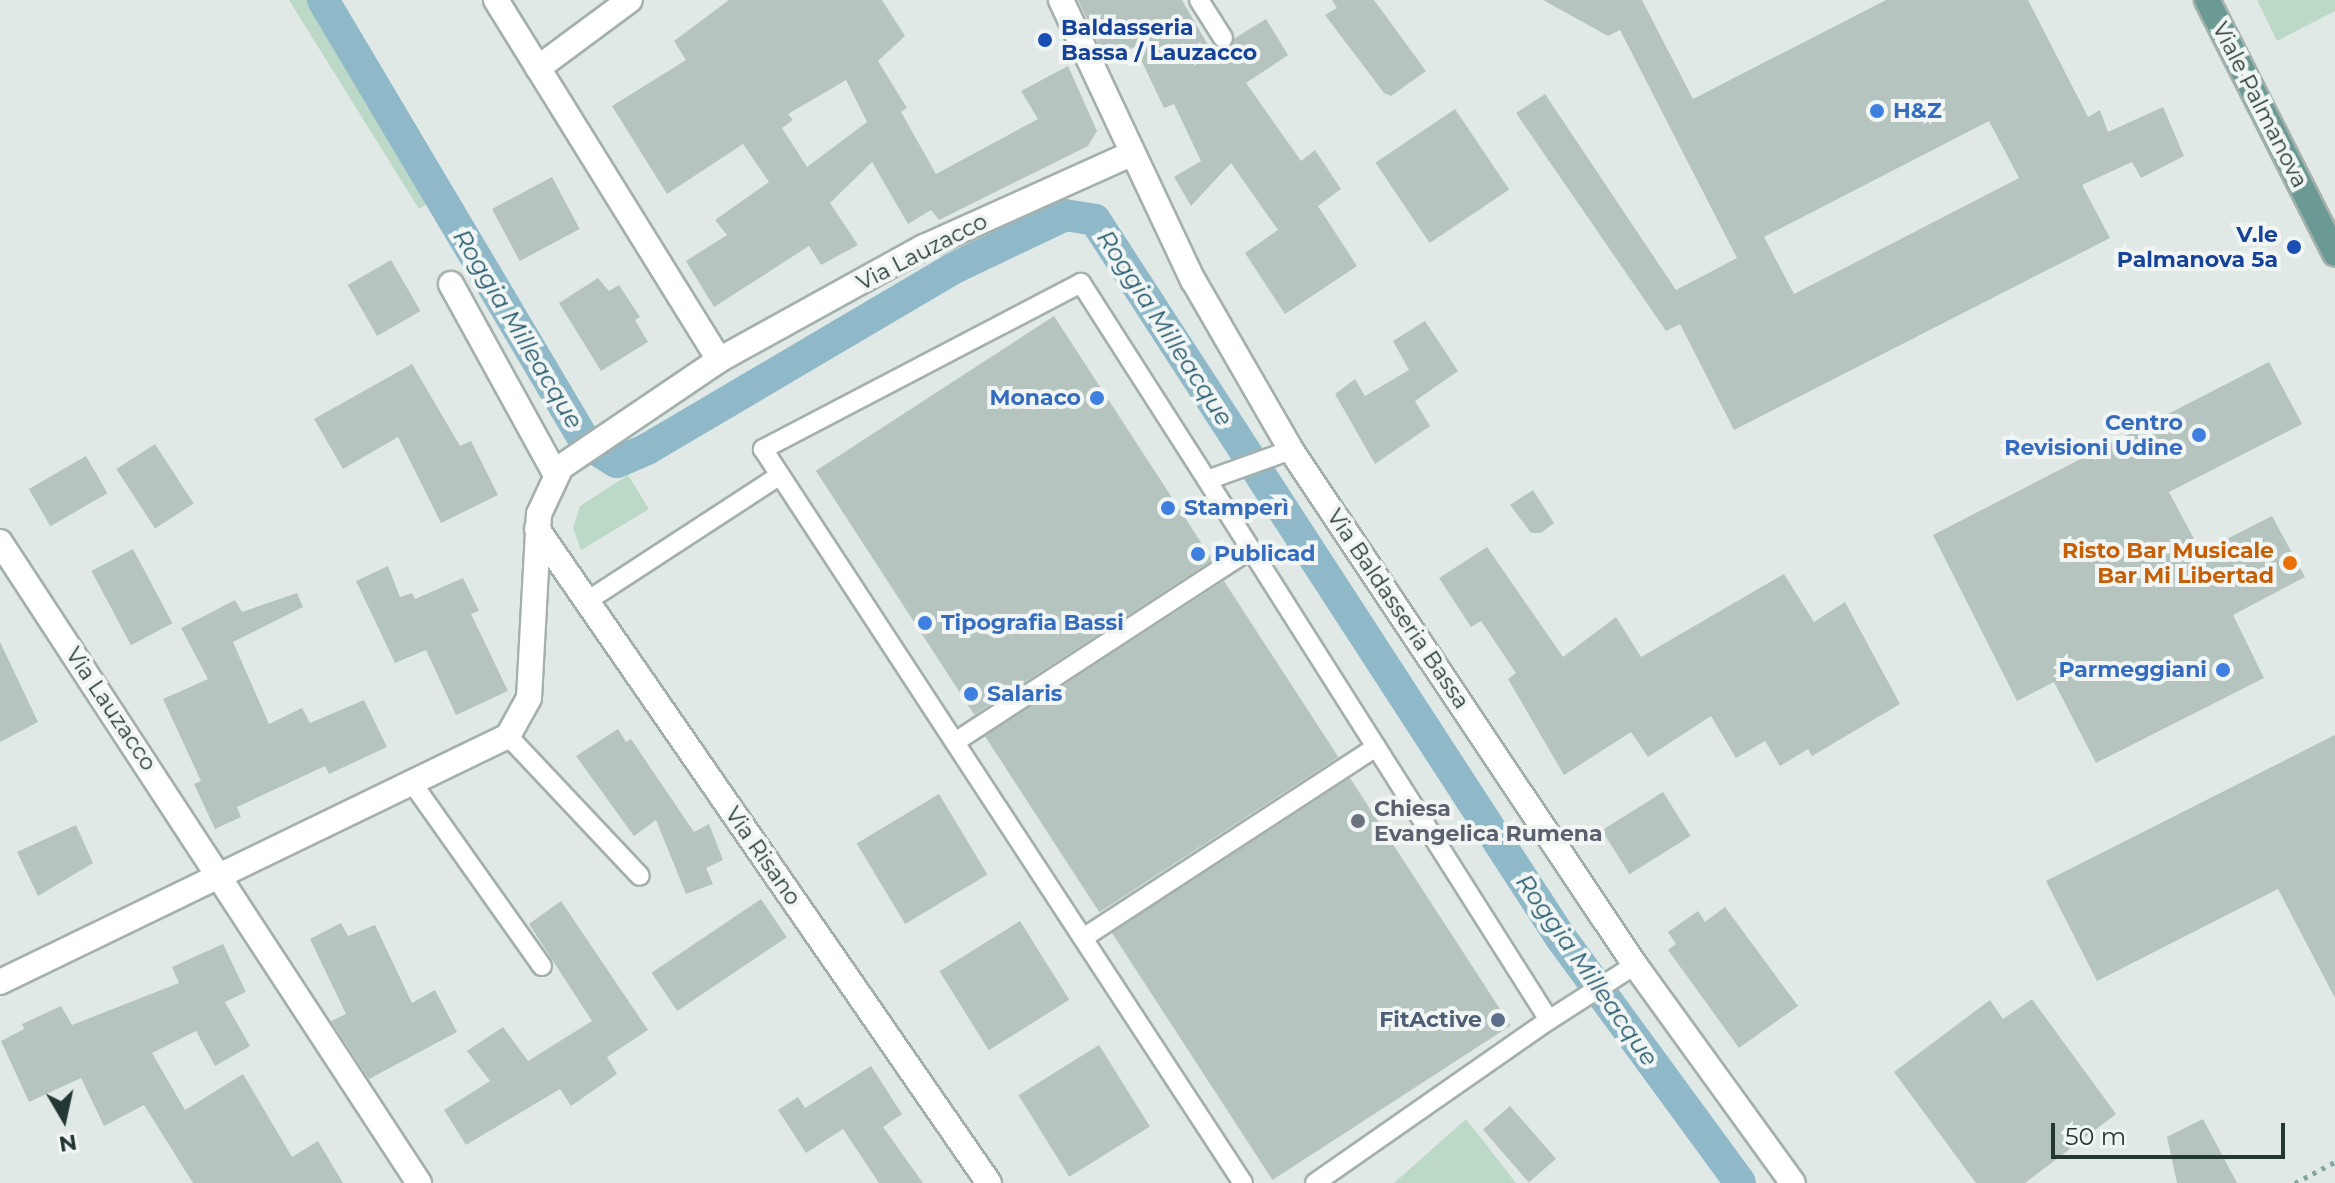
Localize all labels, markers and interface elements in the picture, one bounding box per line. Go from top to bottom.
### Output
place label: Baldasseria Bassa / Lauzacco [1061,14,1257,66]
street label: Viale Palmanova [2207,18,2313,192]
marker: Baldasseria Bassa / Lauzacco [1036,31,1054,49]
place label: H&Z [1893,98,1942,124]
marker: H&Z [1868,102,1886,120]
street label: Via Lauzacco [852,208,992,296]
place label: V.le Palmanova 5a [2117,221,2278,272]
water label: Roggia Milleacque [447,224,589,434]
water label: Roggia Milleacque [1091,225,1239,431]
marker: V.le Palmanova 5a [2285,238,2303,256]
place label: Monaco [989,385,1081,411]
marker: Monaco [1088,389,1106,407]
place label: Centro Revisioni Udine [2004,409,2183,460]
marker: Centro Revisioni Udine [2190,426,2208,444]
place label: Stamperì [1184,495,1289,521]
marker: Stamperì [1159,499,1177,517]
street label: Via Baldasseria Bassa [1321,504,1475,714]
place label: Risto Bar Musicale Bar Mi Libertad [2062,537,2274,588]
place label: Publicad [1214,541,1316,567]
marker: Publicad [1189,545,1207,563]
marker: Risto Bar Musicale Bar Mi Libertad [2281,554,2299,572]
place label: Tipografia Bassi [941,610,1124,636]
marker: Tipografia Bassi [916,614,934,632]
street label: Via Lauzacco [60,642,162,776]
place label: Parmeggiani [2058,657,2207,683]
marker: Parmeggiani [2214,661,2232,679]
place label: Salaris [987,681,1063,707]
marker: Salaris [962,685,980,703]
place label: Chiesa Evangelica Rumena [1374,795,1603,846]
street label: Via Risano [720,802,806,910]
marker: Chiesa Evangelica Rumena [1349,812,1367,830]
water label: Roggia Milleacque [1510,869,1664,1071]
place label: FitActive [1379,1007,1482,1033]
marker: FitActive [1489,1011,1507,1029]
north arrow [24,1079,104,1159]
scale bar [2055,1107,2289,1157]
text: 50 m [2065,1122,2126,1151]
text: N [57,1128,79,1158]

